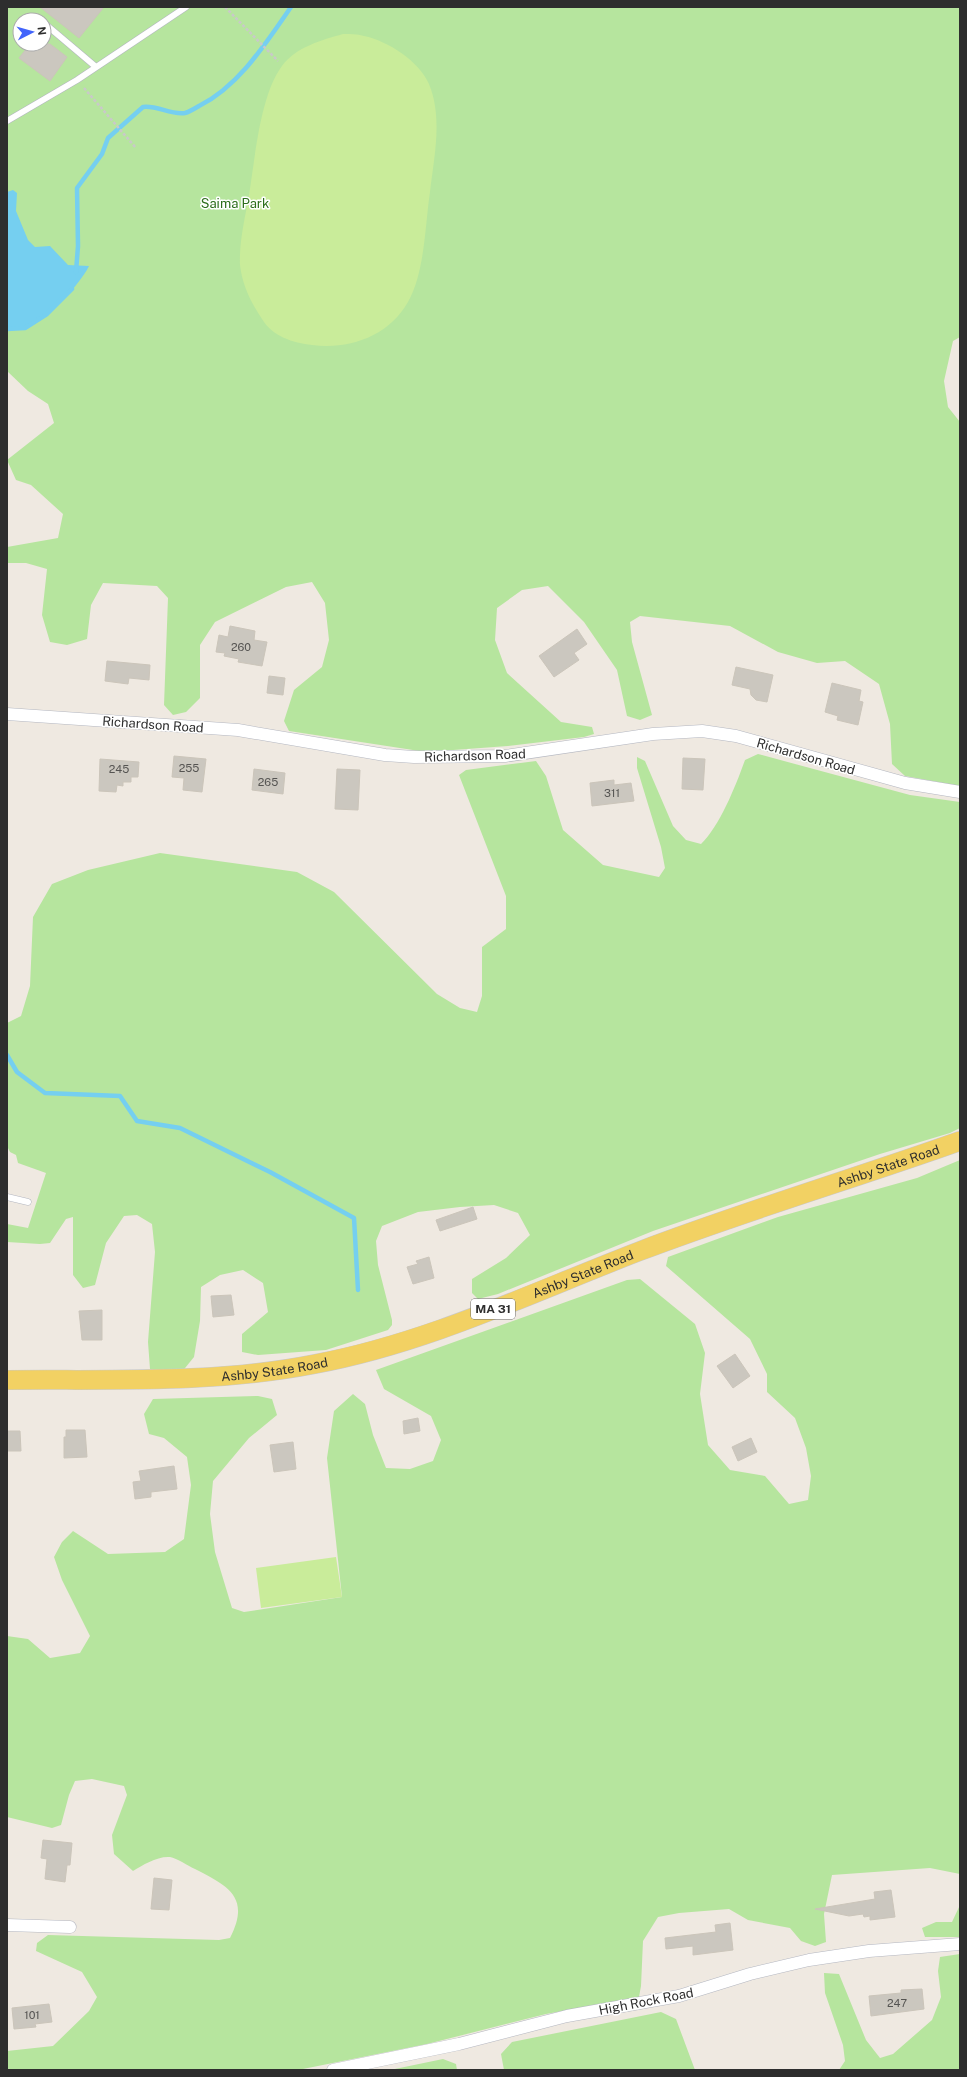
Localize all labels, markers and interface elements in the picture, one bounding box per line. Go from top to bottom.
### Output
north arrow [12,12,52,52]
text: N [36,26,48,36]
park label: Saima Park [201,196,269,211]
house number: 260 [231,641,251,653]
street label: Richardson Road [102,713,204,736]
street label: Richardson Road [755,735,857,778]
street label: Richardson Road [424,746,526,765]
house number: 255 [179,762,199,774]
house number: 245 [109,763,129,775]
house number: 265 [258,776,278,788]
house number: 311 [604,787,620,799]
street label: Ashby State Road [835,1142,942,1190]
street label: Ashby State Road [530,1247,636,1301]
road number: MA 31 [471,1299,515,1319]
street label: Ashby State Road [221,1355,329,1384]
street label: High Rock Road [598,1985,695,2018]
house number: 247 [887,1997,907,2009]
house number: 101 [24,2009,40,2021]

